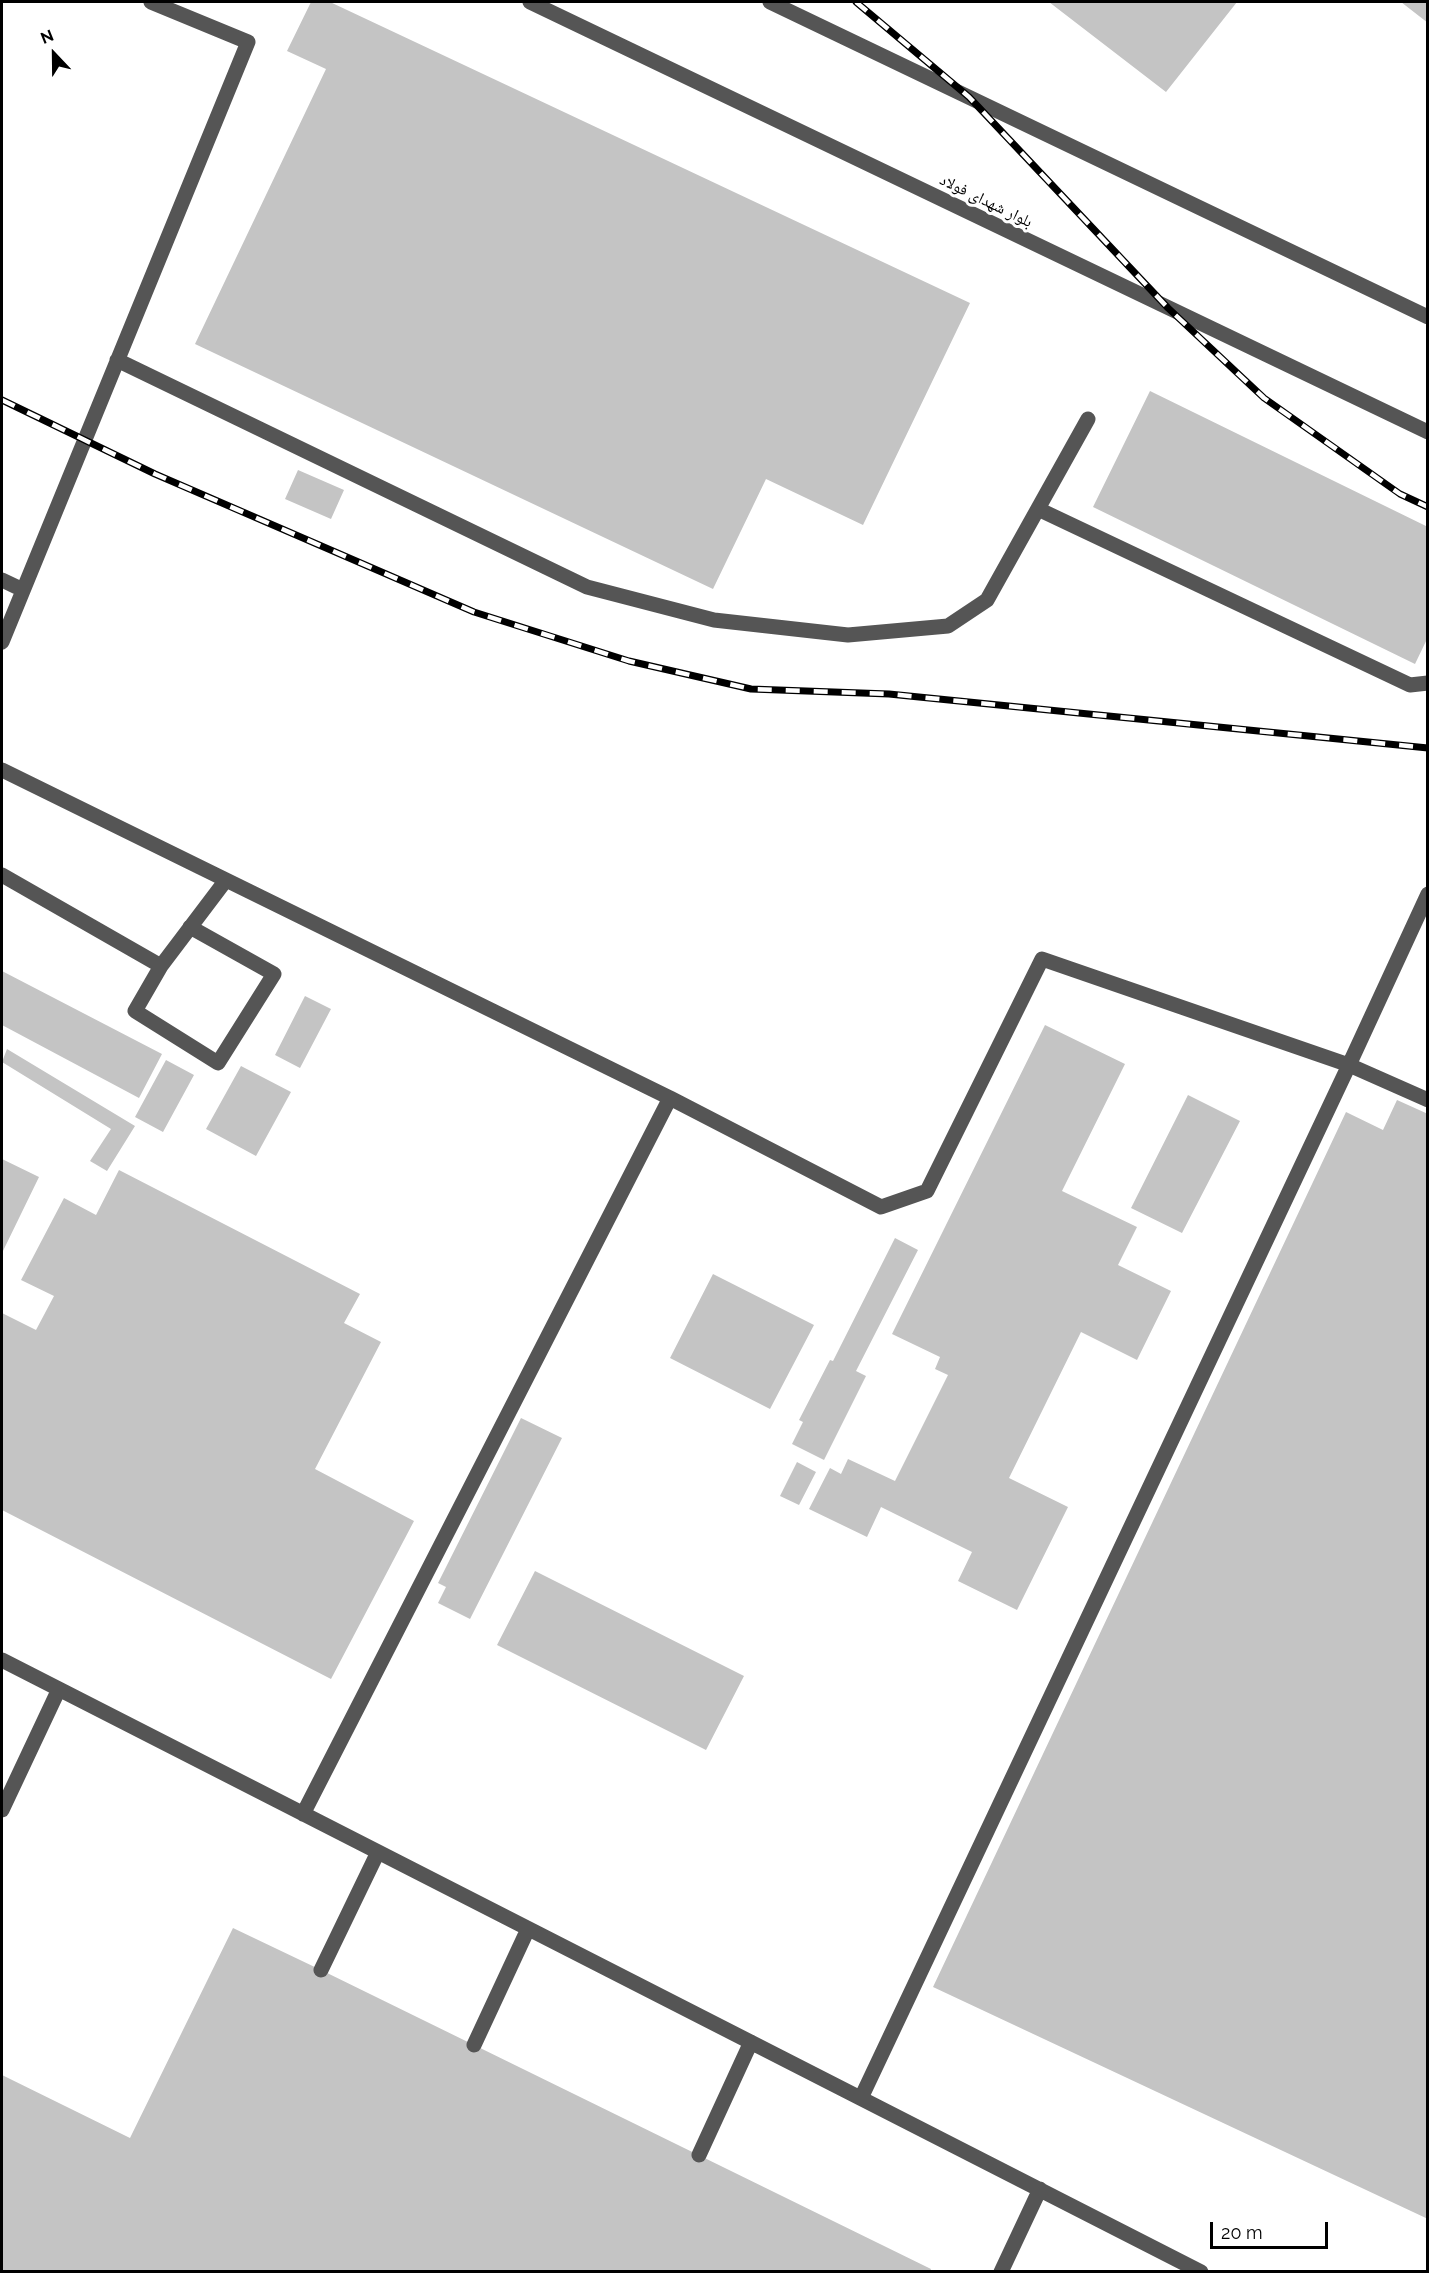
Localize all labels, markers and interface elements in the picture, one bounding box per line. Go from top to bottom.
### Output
north arrow [24,24,84,84]
text: N [38,26,56,48]
street label: بلوار شهدای فولاد [936,170,1036,232]
scale bar [1213,2210,1332,2248]
text: 20 m [1221,2222,1263,2243]

